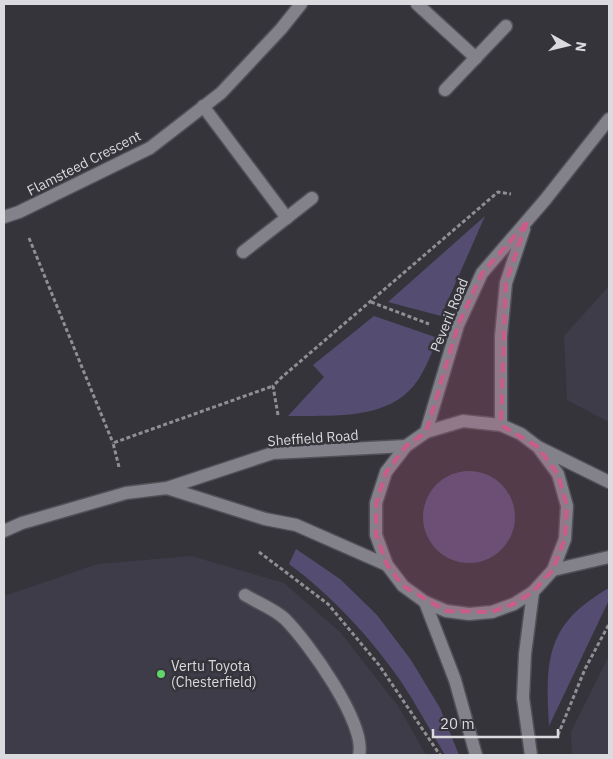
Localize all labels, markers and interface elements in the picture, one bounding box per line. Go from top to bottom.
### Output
north arrow [543,20,593,70]
text: N [571,41,590,53]
street label: Flamsteed Crescent [24,126,144,200]
street label: Peveril Road [426,275,472,355]
street label: Sheffield Road [267,426,359,450]
place label: Vertu Toyota (Chesterfield) [171,657,257,691]
marker: Vertu Toyota (Chesterfield) [155,668,167,680]
scale bar [433,706,558,738]
text: 20 m [440,714,475,733]

